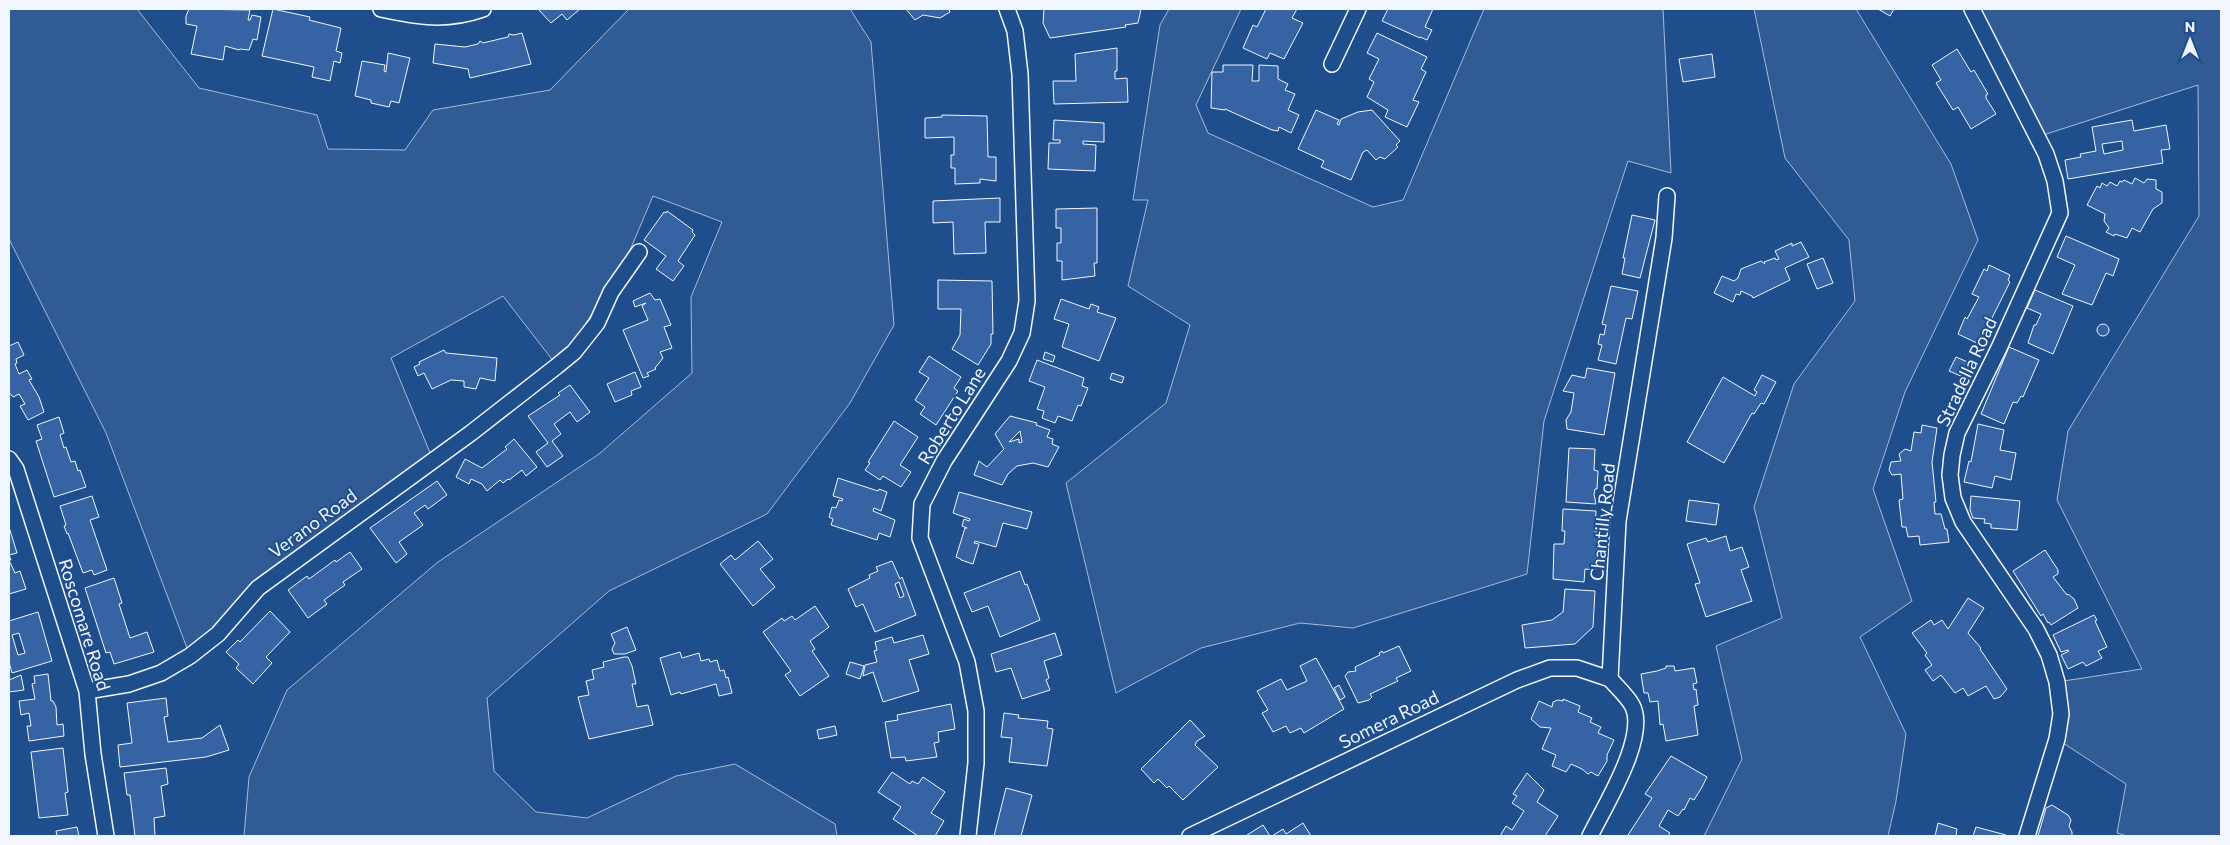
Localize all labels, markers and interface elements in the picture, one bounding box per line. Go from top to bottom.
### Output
north arrow [2165,15,2215,65]
text: N [2185,18,2195,35]
street label: Stradella Road [1931,313,2001,430]
street label: Roberto Lane [913,363,990,468]
street label: Chantilly Road [1585,462,1619,582]
street label: Verano Road [264,484,361,563]
street label: Roscomare Road [54,556,115,693]
street label: Somera Road [1335,685,1442,753]

